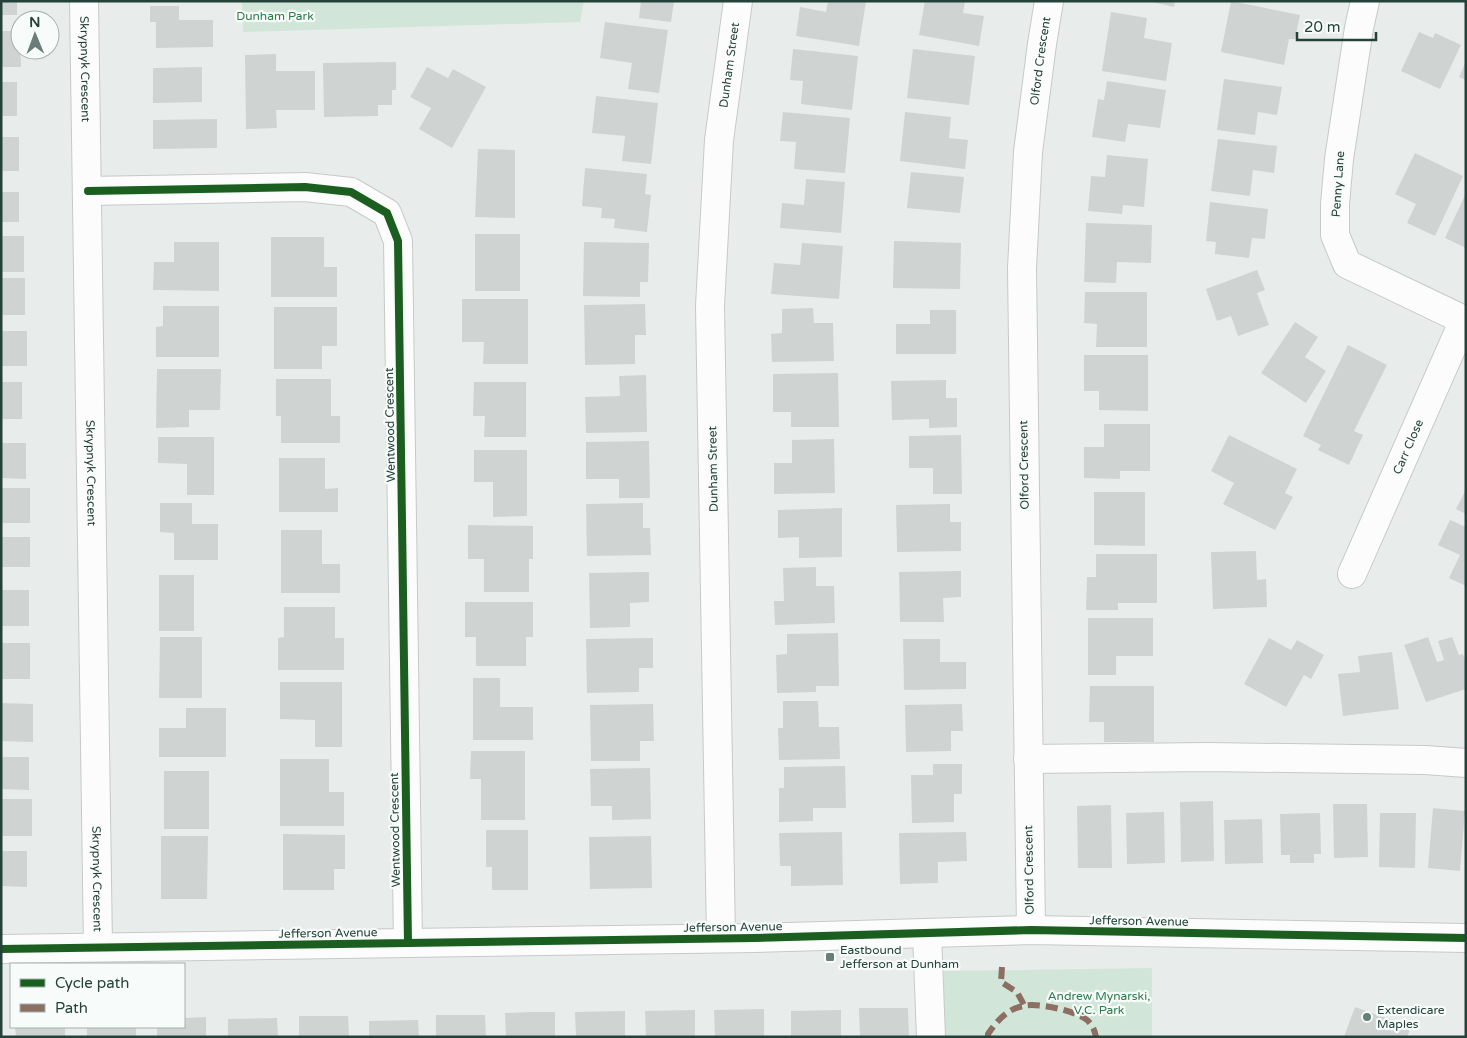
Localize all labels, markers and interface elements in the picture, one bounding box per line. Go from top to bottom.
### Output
park label: Dunham Park [236,9,314,23]
north arrow [10,10,60,60]
scale bar [1297,10,1376,42]
text: N [29,14,41,31]
street label: Olford Crescent [1027,15,1053,106]
street label: Skrypnyk Crescent [77,16,93,122]
text: 20 m [1304,18,1341,36]
street label: Dunham Street [716,21,742,109]
street label: Penny Lane [1329,150,1347,218]
street label: Wentwood Crescent [382,367,398,483]
street label: Carr Close [1390,417,1426,476]
street label: Skrypnyk Crescent [83,420,99,526]
street label: Olford Crescent [1016,420,1032,510]
street label: Dunham Street [705,425,721,512]
street label: Wentwood Crescent [387,772,403,888]
street label: Olford Crescent [1021,825,1037,915]
street label: Skrypnyk Crescent [89,826,105,932]
street label: Jefferson Avenue [1089,913,1189,929]
street label: Jefferson Avenue [683,919,783,935]
street label: Jefferson Avenue [278,925,378,941]
place label: Eastbound Jefferson at Dunham [840,943,959,971]
marker: Eastbound Jefferson at Dunham [824,951,836,963]
legend [10,963,185,1028]
text: Cycle path [55,974,129,992]
park label: Andrew Mynarski, V.C. Park [1048,989,1150,1017]
text: Path [55,999,88,1017]
place label: Extendicare Maples [1377,1003,1445,1031]
marker: Extendicare Maples [1361,1011,1373,1023]

